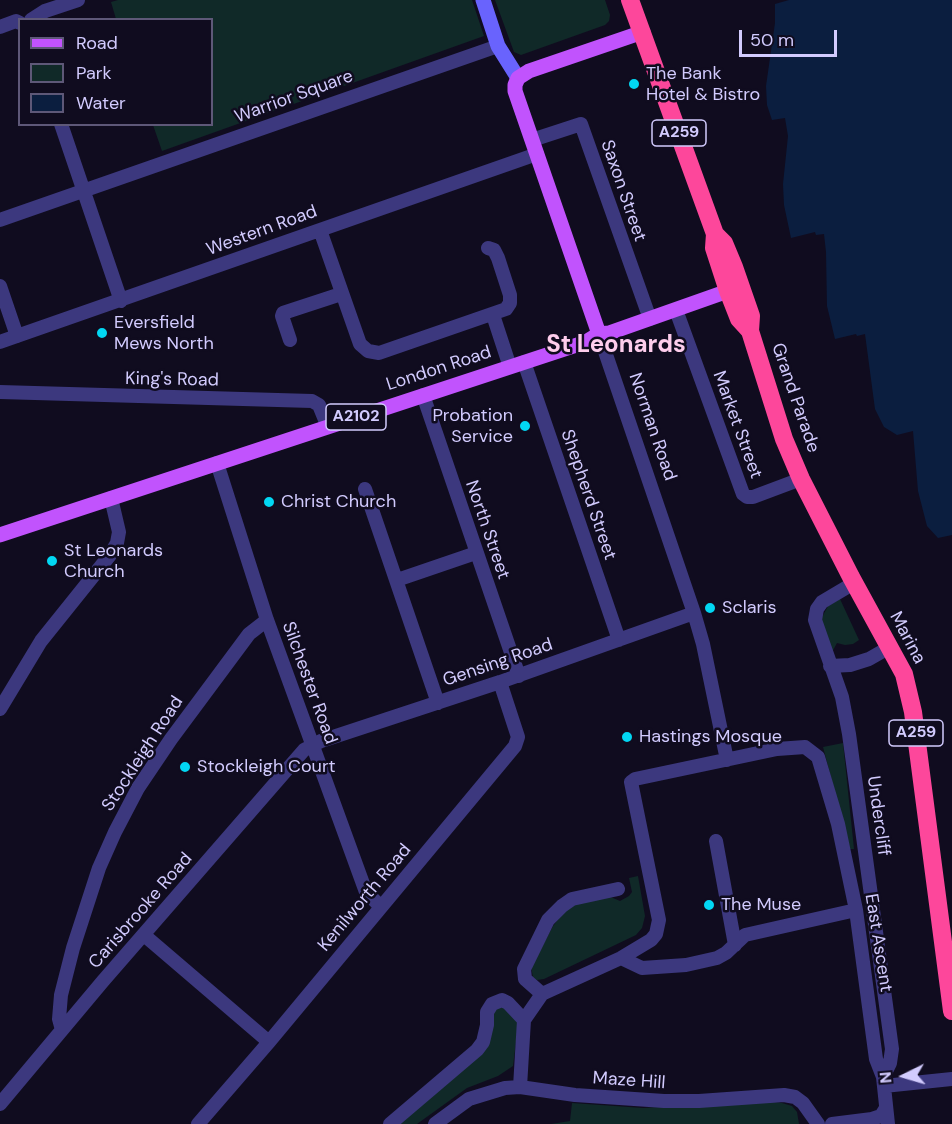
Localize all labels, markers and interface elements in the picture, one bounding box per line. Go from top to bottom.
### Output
legend [18,18,213,126]
scale bar [742,18,840,56]
text: 50 m [750,28,794,52]
text: Road [76,31,118,55]
text: Park [76,61,112,85]
place label: The Bank Hotel & Bistro [646,63,760,106]
street label: Warrior Square [232,66,356,128]
marker: The Bank Hotel & Bistro [627,77,641,91]
text: Water [76,91,126,115]
road number: A259 [652,120,706,146]
street label: Saxon Street [596,138,650,244]
street label: Western Road [204,201,320,261]
place label: Eversfield Mews North [114,312,214,354]
marker: Eversfield Mews North [95,326,109,340]
district label: St Leonards [546,332,686,360]
street label: Grand Parade [766,340,824,456]
street label: London Road [384,342,494,396]
street label: King's Road [125,368,219,392]
street label: Market Street [708,368,766,482]
street label: Norman Road [623,370,681,484]
road number: A2102 [326,404,386,430]
place label: Probation Service [432,405,513,448]
marker: Probation Service [518,419,532,433]
street label: Shepherd Street [556,427,620,563]
street label: North Street [460,478,514,582]
place label: Christ Church [281,491,396,513]
marker: Christ Church [262,495,276,509]
place label: St Leonards Church [64,540,163,582]
marker: St Leonards Church [45,554,59,568]
place label: Sclaris [722,597,777,619]
marker: Sclaris [703,601,717,615]
street label: Marina [884,608,930,668]
street label: Silchester Road [277,619,341,747]
street label: Gensing Road [440,634,556,692]
street label: Stockleigh Road [98,692,188,816]
road number: A259 [889,720,943,746]
place label: Hastings Mosque [639,726,782,748]
marker: Hastings Mosque [620,730,634,744]
place label: Stockleigh Court [197,756,336,778]
marker: Stockleigh Court [178,760,192,774]
street label: Undercliff [862,774,894,858]
street label: Kenilworth Road [314,840,416,956]
street label: Carisbrooke Road [85,848,197,974]
street label: East Ascent [860,892,896,994]
place label: The Muse [721,894,801,916]
marker: The Muse [702,898,716,912]
north arrow [874,1046,934,1106]
street label: Maze Hill [592,1068,666,1094]
text: N [875,1071,897,1084]

